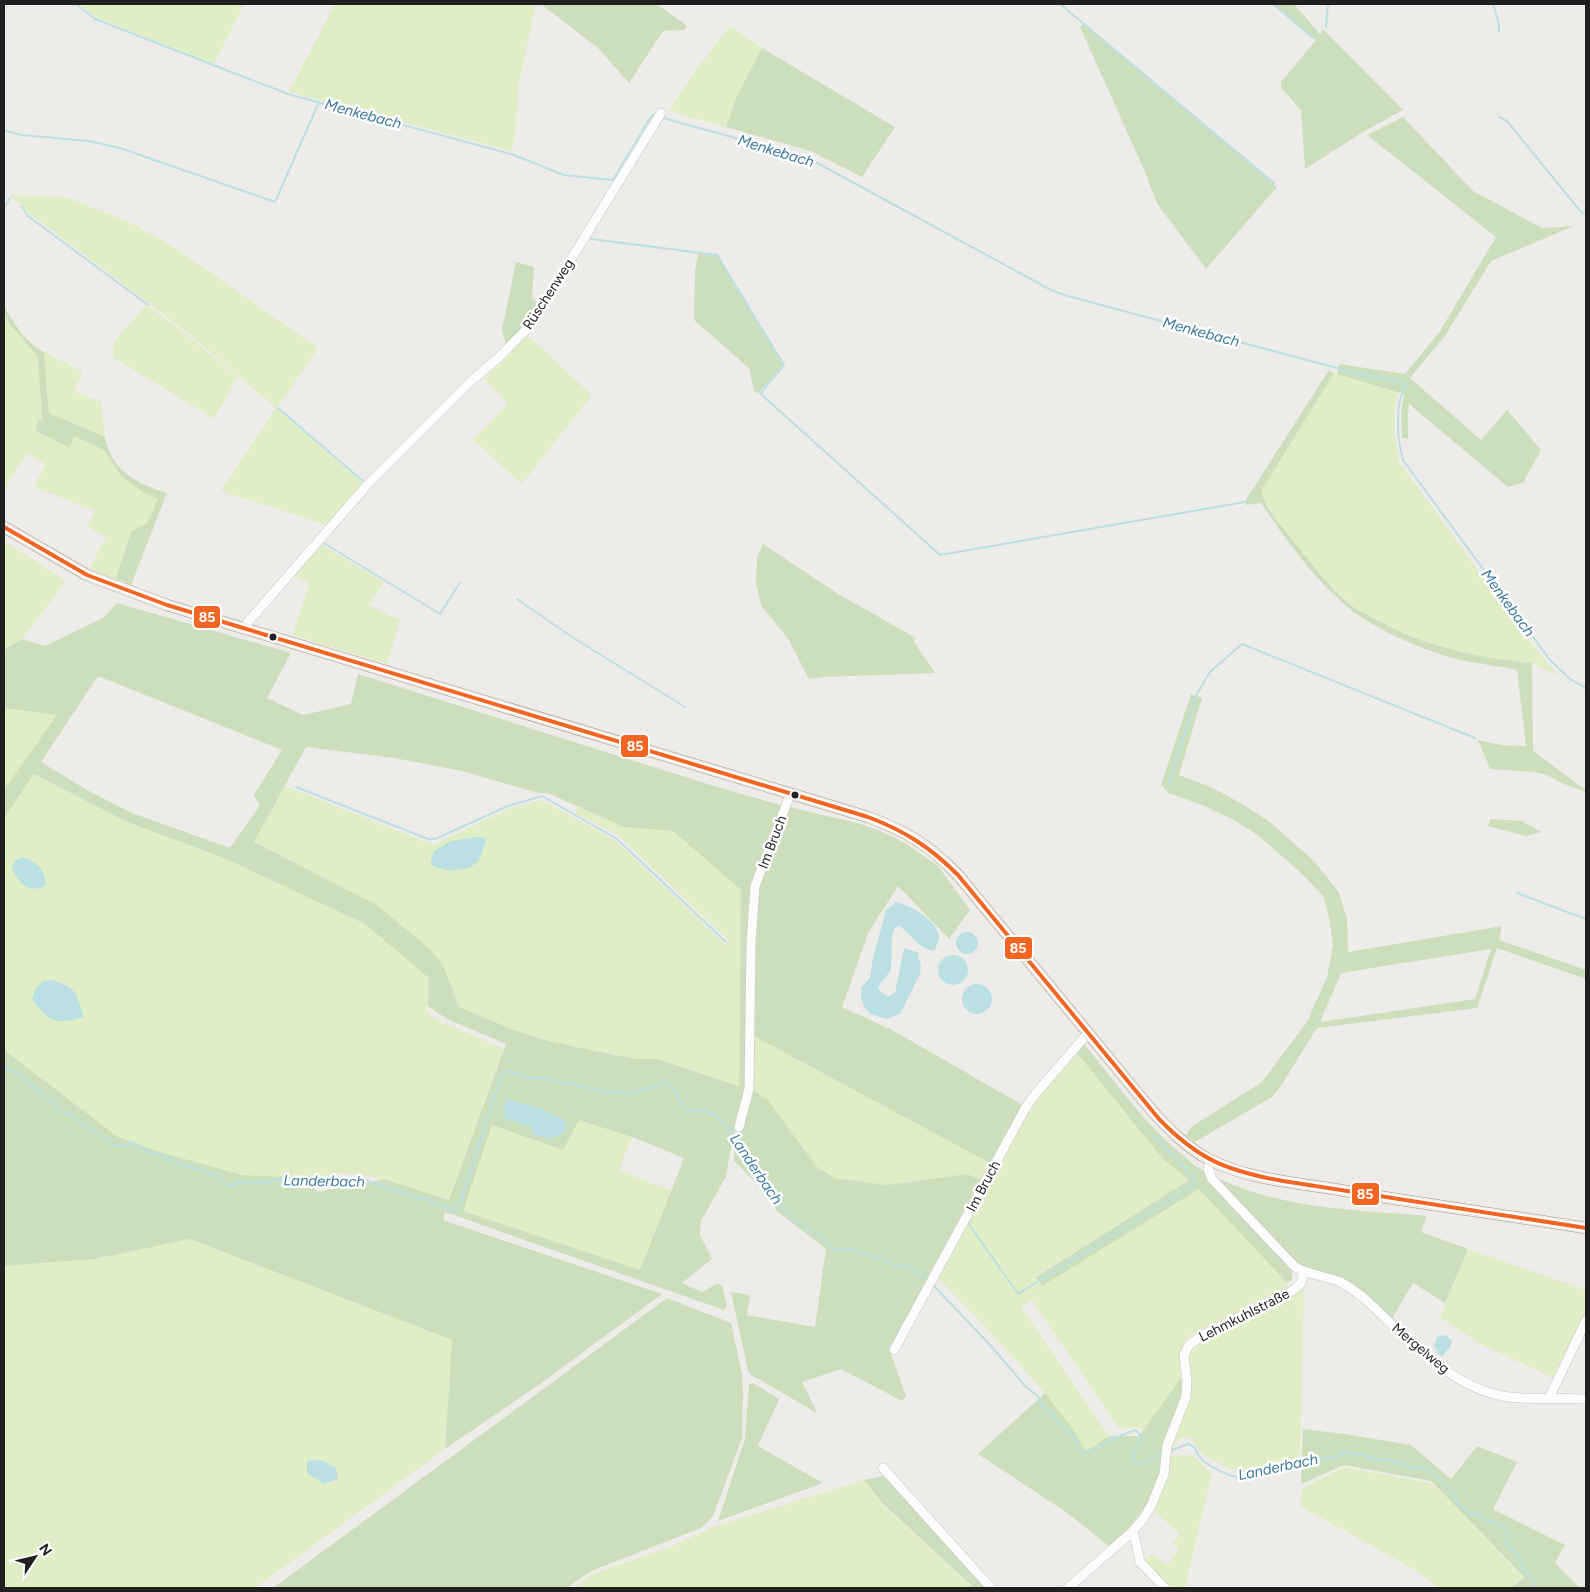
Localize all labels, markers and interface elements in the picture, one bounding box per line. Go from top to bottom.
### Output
water label: Menkebach [323,95,403,133]
water label: Menkebach [736,131,816,171]
street label: Rüschenweg [519,256,577,333]
water label: Menkebach [1161,313,1241,351]
water label: Menkebach [1478,566,1538,640]
line badge: 85 [193,605,221,629]
text: 85 [199,609,215,626]
unlabelled marker [268,632,278,642]
line badge: 85 [620,734,649,758]
text: 85 [627,738,643,755]
unlabelled marker [790,790,800,800]
street label: Im Bruch [755,813,790,871]
line badge: 85 [1004,936,1033,960]
text: 85 [1010,940,1026,957]
water label: Landerbach [726,1130,786,1208]
street label: Im Bruch [963,1158,1004,1215]
water label: Landerbach [283,1171,365,1191]
line badge: 85 [1351,1182,1380,1206]
text: 85 [1357,1186,1373,1203]
street label: Lehmkuhlstraße [1196,1285,1293,1346]
street label: Mergelweg [1388,1319,1453,1377]
water label: Landerbach [1236,1450,1320,1484]
north arrow [10,1532,60,1582]
text: N [35,1541,55,1559]

